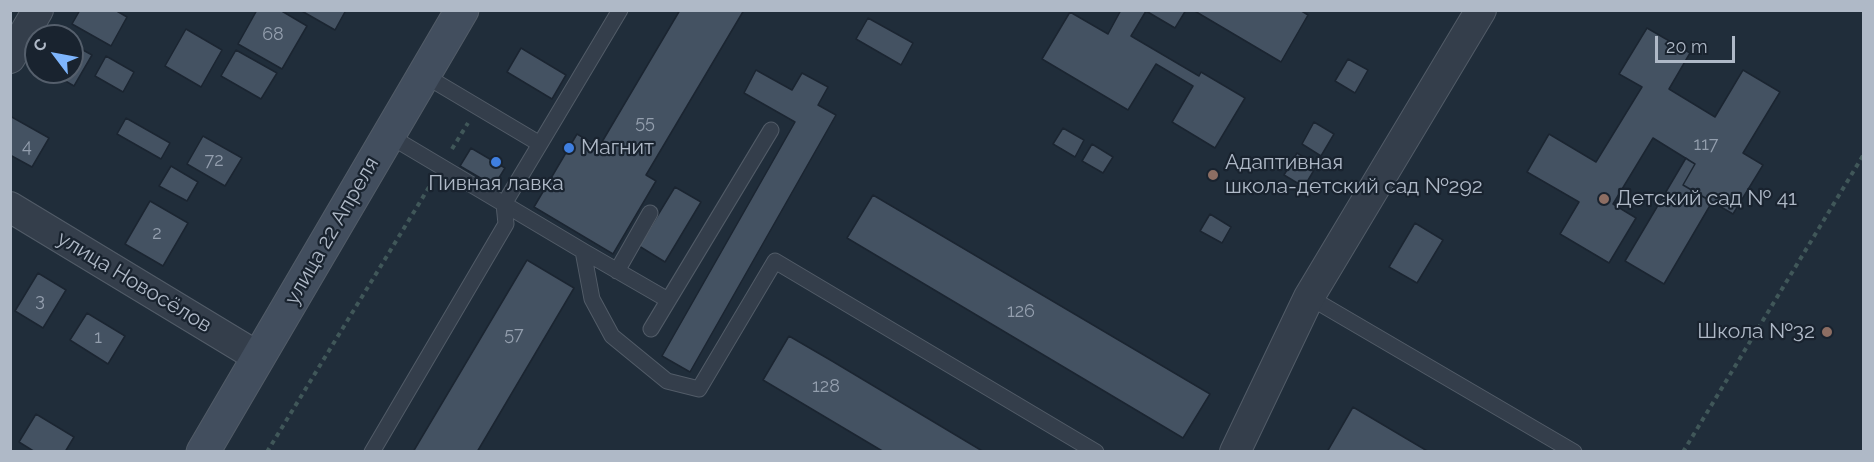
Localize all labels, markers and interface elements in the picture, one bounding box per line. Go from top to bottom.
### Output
north arrow [24,24,84,84]
house number: 68 [262,24,284,46]
scale bar [1658,24,1738,62]
text: С [29,36,51,55]
text: 20 m [1666,36,1708,57]
house number: 55 [635,112,655,134]
house number: 117 [1694,134,1718,156]
place label: Магнит [581,135,654,161]
house number: 4 [22,136,32,158]
marker: Магнит [562,141,576,155]
house number: 72 [204,150,224,172]
place label: Адаптивная школа-детский сад №292 [1225,150,1483,200]
street label: улица 22 Апреля [280,153,384,309]
marker: Пивная лавка [489,155,503,169]
marker: Адаптивная школа-детский сад №292 [1206,168,1220,182]
place label: Пивная лавка [428,171,564,197]
place label: Детский сад № 41 [1616,186,1797,212]
marker: Детский сад № 41 [1597,192,1611,206]
house number: 2 [152,223,162,245]
street label: улица Новосёлов [52,226,216,338]
house number: 3 [35,290,45,312]
house number: 126 [1007,301,1035,323]
place label: Школа №32 [1697,319,1815,345]
house number: 57 [504,324,524,346]
marker: Школа №32 [1820,325,1834,339]
house number: 1 [94,327,102,349]
house number: 128 [812,376,840,398]

